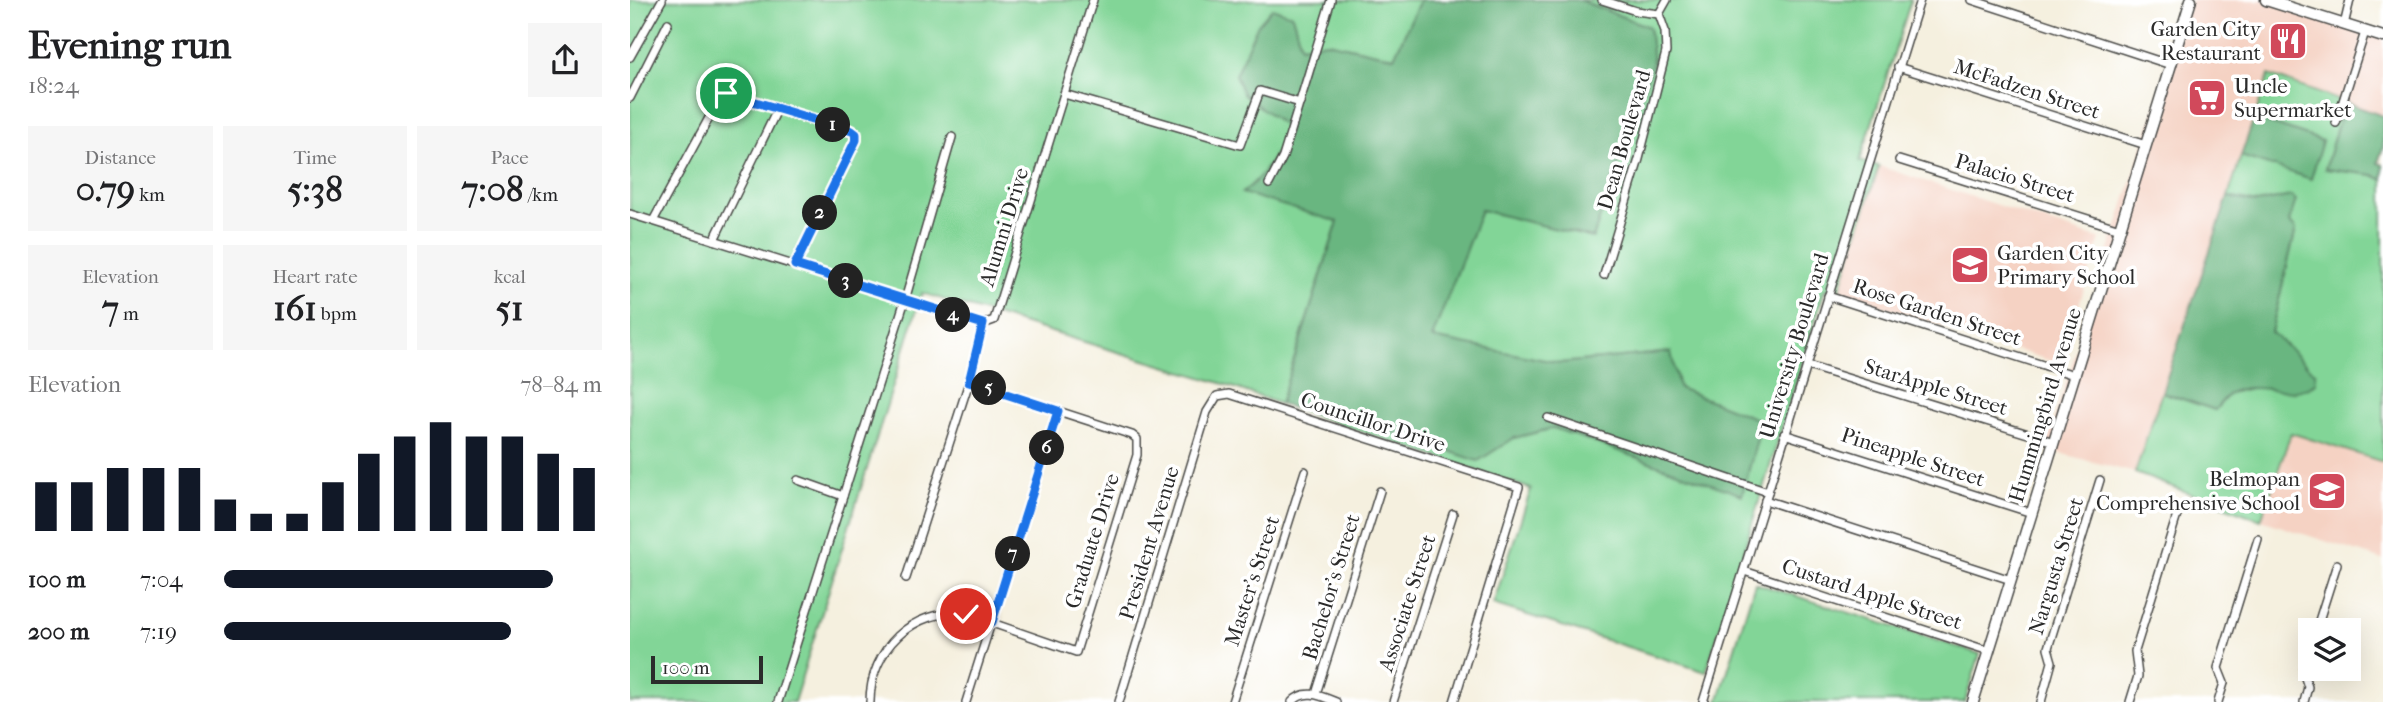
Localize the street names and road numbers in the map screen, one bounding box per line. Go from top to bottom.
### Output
street label: McFadzen Street [1951,54,2104,124]
street label: Dean Boulevard [1593,67,1656,213]
street label: Palacio Street [1952,148,2078,208]
street label: Alumni Drive [974,165,1033,290]
street label: University Boulevard [1754,250,1834,442]
street label: Rose Garden Street [1850,273,2025,351]
street label: Hummingbird Avenue [2004,305,2086,505]
street label: StarApple Street [1861,354,2011,420]
street label: Councillor Drive [1298,387,1448,457]
street label: Pineapple Street [1838,422,1988,492]
street label: President Avenue [1114,463,1184,623]
street label: Graduate Drive [1060,470,1124,612]
street label: Nargusta Street [2024,494,2088,638]
street label: Bachelor's Street [1297,511,1365,663]
street label: Master's Street [1220,512,1285,649]
street label: Associate Street [1373,531,1441,676]
street label: Custard Apple Street [1779,554,1965,635]

